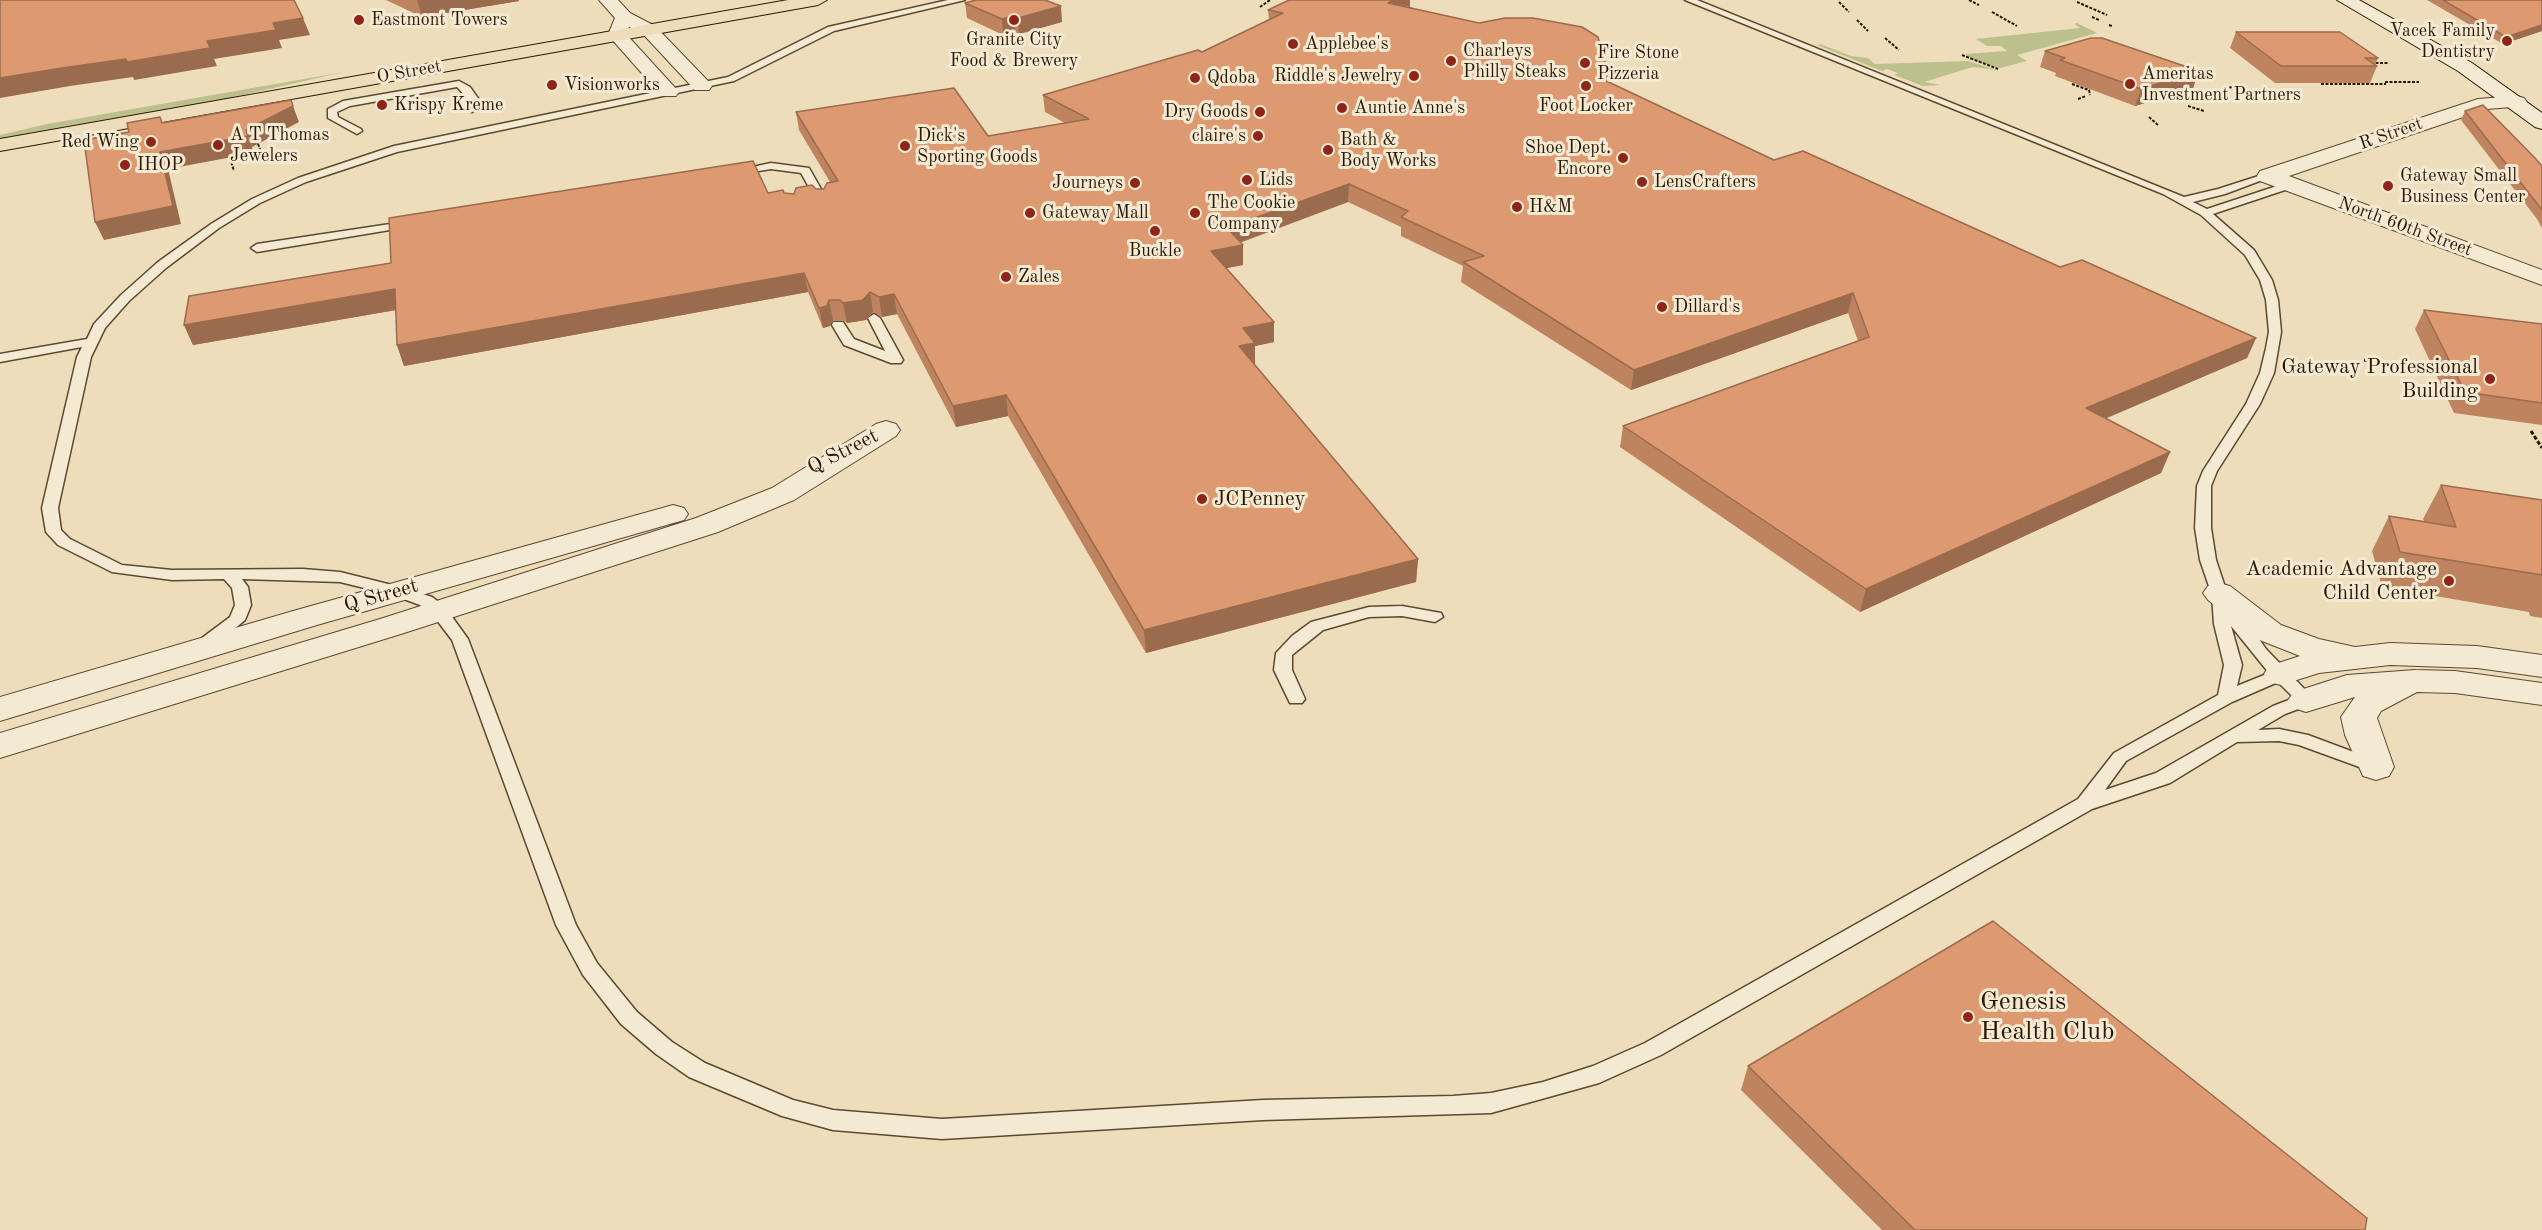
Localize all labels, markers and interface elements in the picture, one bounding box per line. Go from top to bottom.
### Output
place label: Eastmont Towers [371,9,508,31]
marker: Eastmont Towers [352,13,366,27]
marker: Granite City Food & Brewery [1007,13,1021,27]
place label: Vacek Family Dentistry [2390,20,2495,63]
place label: Granite City Food & Brewery [950,29,1078,72]
place label: Applebee's [1305,33,1388,55]
marker: Vacek Family Dentistry [2500,34,2514,48]
marker: Applebee's [1286,37,1300,51]
place label: Charleys Philly Steaks [1463,40,1566,82]
place label: Fire Stone Pizzeria [1597,42,1679,84]
marker: Charleys Philly Steaks [1444,54,1458,68]
street label: O Street [375,56,443,88]
marker: Fire Stone Pizzeria [1578,56,1592,70]
place label: Ameritas Investment Partners [2142,63,2301,106]
place label: Riddle's Jewelry [1274,65,1402,87]
place label: Qdoba [1207,67,1256,89]
marker: Riddle's Jewelry [1407,69,1421,83]
marker: Qdoba [1188,71,1202,85]
place label: Visionworks [564,74,660,96]
marker: Ameritas Investment Partners [2123,77,2137,91]
marker: Visionworks [545,78,559,92]
marker: Foot Locker [1579,79,1593,93]
place label: Krispy Kreme [394,94,503,116]
place label: Foot Locker [1539,95,1633,117]
place label: Auntie Anne's [1354,97,1465,119]
marker: Krispy Kreme [375,98,389,112]
place label: Dry Goods [1164,101,1248,123]
marker: Auntie Anne's [1335,101,1349,115]
marker: Dry Goods [1253,105,1267,119]
street label: R Street [2356,113,2426,155]
place label: A T Thomas Jewelers [230,124,329,166]
place label: Dick's Sporting Goods [917,125,1037,168]
place label: claire's [1192,125,1246,147]
marker: claire's [1251,129,1265,143]
place label: Bath & Body Works [1340,129,1436,172]
place label: Red Wing [61,131,139,153]
marker: Red Wing [144,135,158,149]
place label: Shoe Dept. Encore [1525,137,1611,180]
marker: A T Thomas Jewelers [211,138,225,152]
marker: Dick's Sporting Goods [898,139,912,153]
marker: Bath & Body Works [1321,143,1335,157]
marker: Shoe Dept. Encore [1616,151,1630,165]
place label: IHOP [137,154,183,176]
marker: IHOP [118,158,132,172]
place label: Gateway Small Business Center [2400,165,2525,207]
place label: Lids [1259,169,1293,191]
place label: LensCrafters [1654,171,1756,193]
place label: Journeys [1052,172,1123,194]
marker: Lids [1240,173,1254,187]
marker: LensCrafters [1635,175,1649,189]
marker: Journeys [1128,176,1142,190]
marker: Gateway Small Business Center [2381,179,2395,193]
place label: The Cookie Company [1207,192,1295,234]
street label: North 60th Street [2335,193,2475,261]
place label: H&M [1529,196,1572,218]
marker: H&M [1510,200,1524,214]
place label: Gateway Mall [1042,202,1149,224]
marker: Gateway Mall [1023,206,1037,220]
marker: The Cookie Company [1188,206,1202,220]
marker: Buckle [1148,224,1162,238]
place label: Buckle [1129,240,1181,262]
place label: Zales [1018,266,1060,288]
marker: Zales [999,270,1013,284]
place label: Dillard's [1674,296,1740,318]
marker: Dillard's [1655,300,1669,314]
place label: Gateway Professional Building [2281,354,2478,404]
marker: Gateway Professional Building [2483,372,2497,386]
street label: Q Street [803,423,883,481]
place label: JCPenney [1214,486,1306,512]
marker: JCPenney [1195,492,1209,506]
place label: Academic Advantage Child Center [2246,556,2437,606]
street label: Q Street [341,573,421,619]
marker: Academic Advantage Child Center [2442,574,2456,588]
place label: Genesis Health Club [1980,986,2114,1048]
marker: Genesis Health Club [1961,1010,1975,1024]

